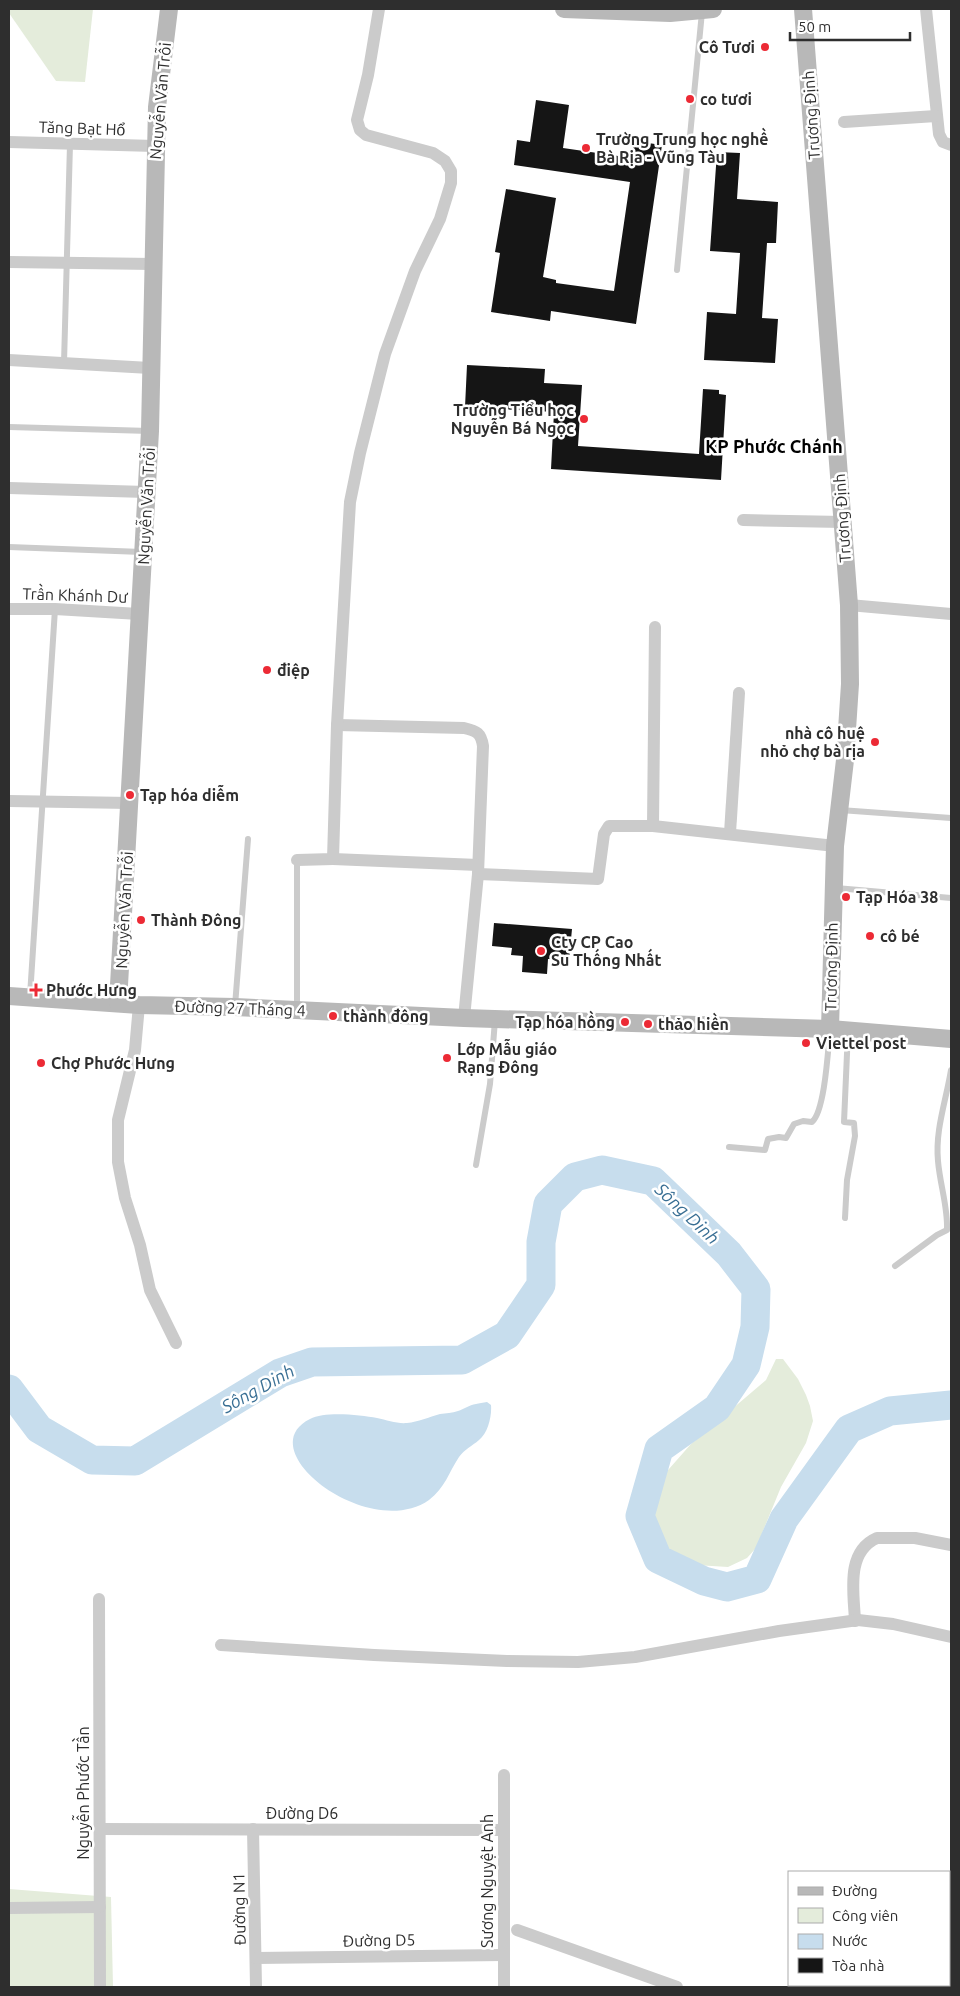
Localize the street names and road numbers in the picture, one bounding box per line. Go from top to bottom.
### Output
street label: Nguyễn Văn Trỗi [143,41,174,160]
street label: Trương Định [799,70,823,160]
street label: Tăng Bạt Hổ [38,117,126,139]
street label: Nguyễn Văn Trỗi [131,447,158,565]
street label: Trương Định [830,473,854,563]
street label: Trần Khánh Dư [22,581,129,606]
street label: Nguyễn Văn Trỗi [109,851,136,969]
street label: Trương Định [821,922,841,1012]
street label: Đường 27 Tháng 4 [174,997,306,1019]
street label: Nguyễn Phước Tần [71,1726,92,1860]
street label: Đường D6 [266,1804,338,1822]
street label: Sương Nguyệt Anh [478,1814,496,1948]
street label: Đường N1 [229,1872,249,1946]
street label: Đường D5 [342,1930,416,1950]

